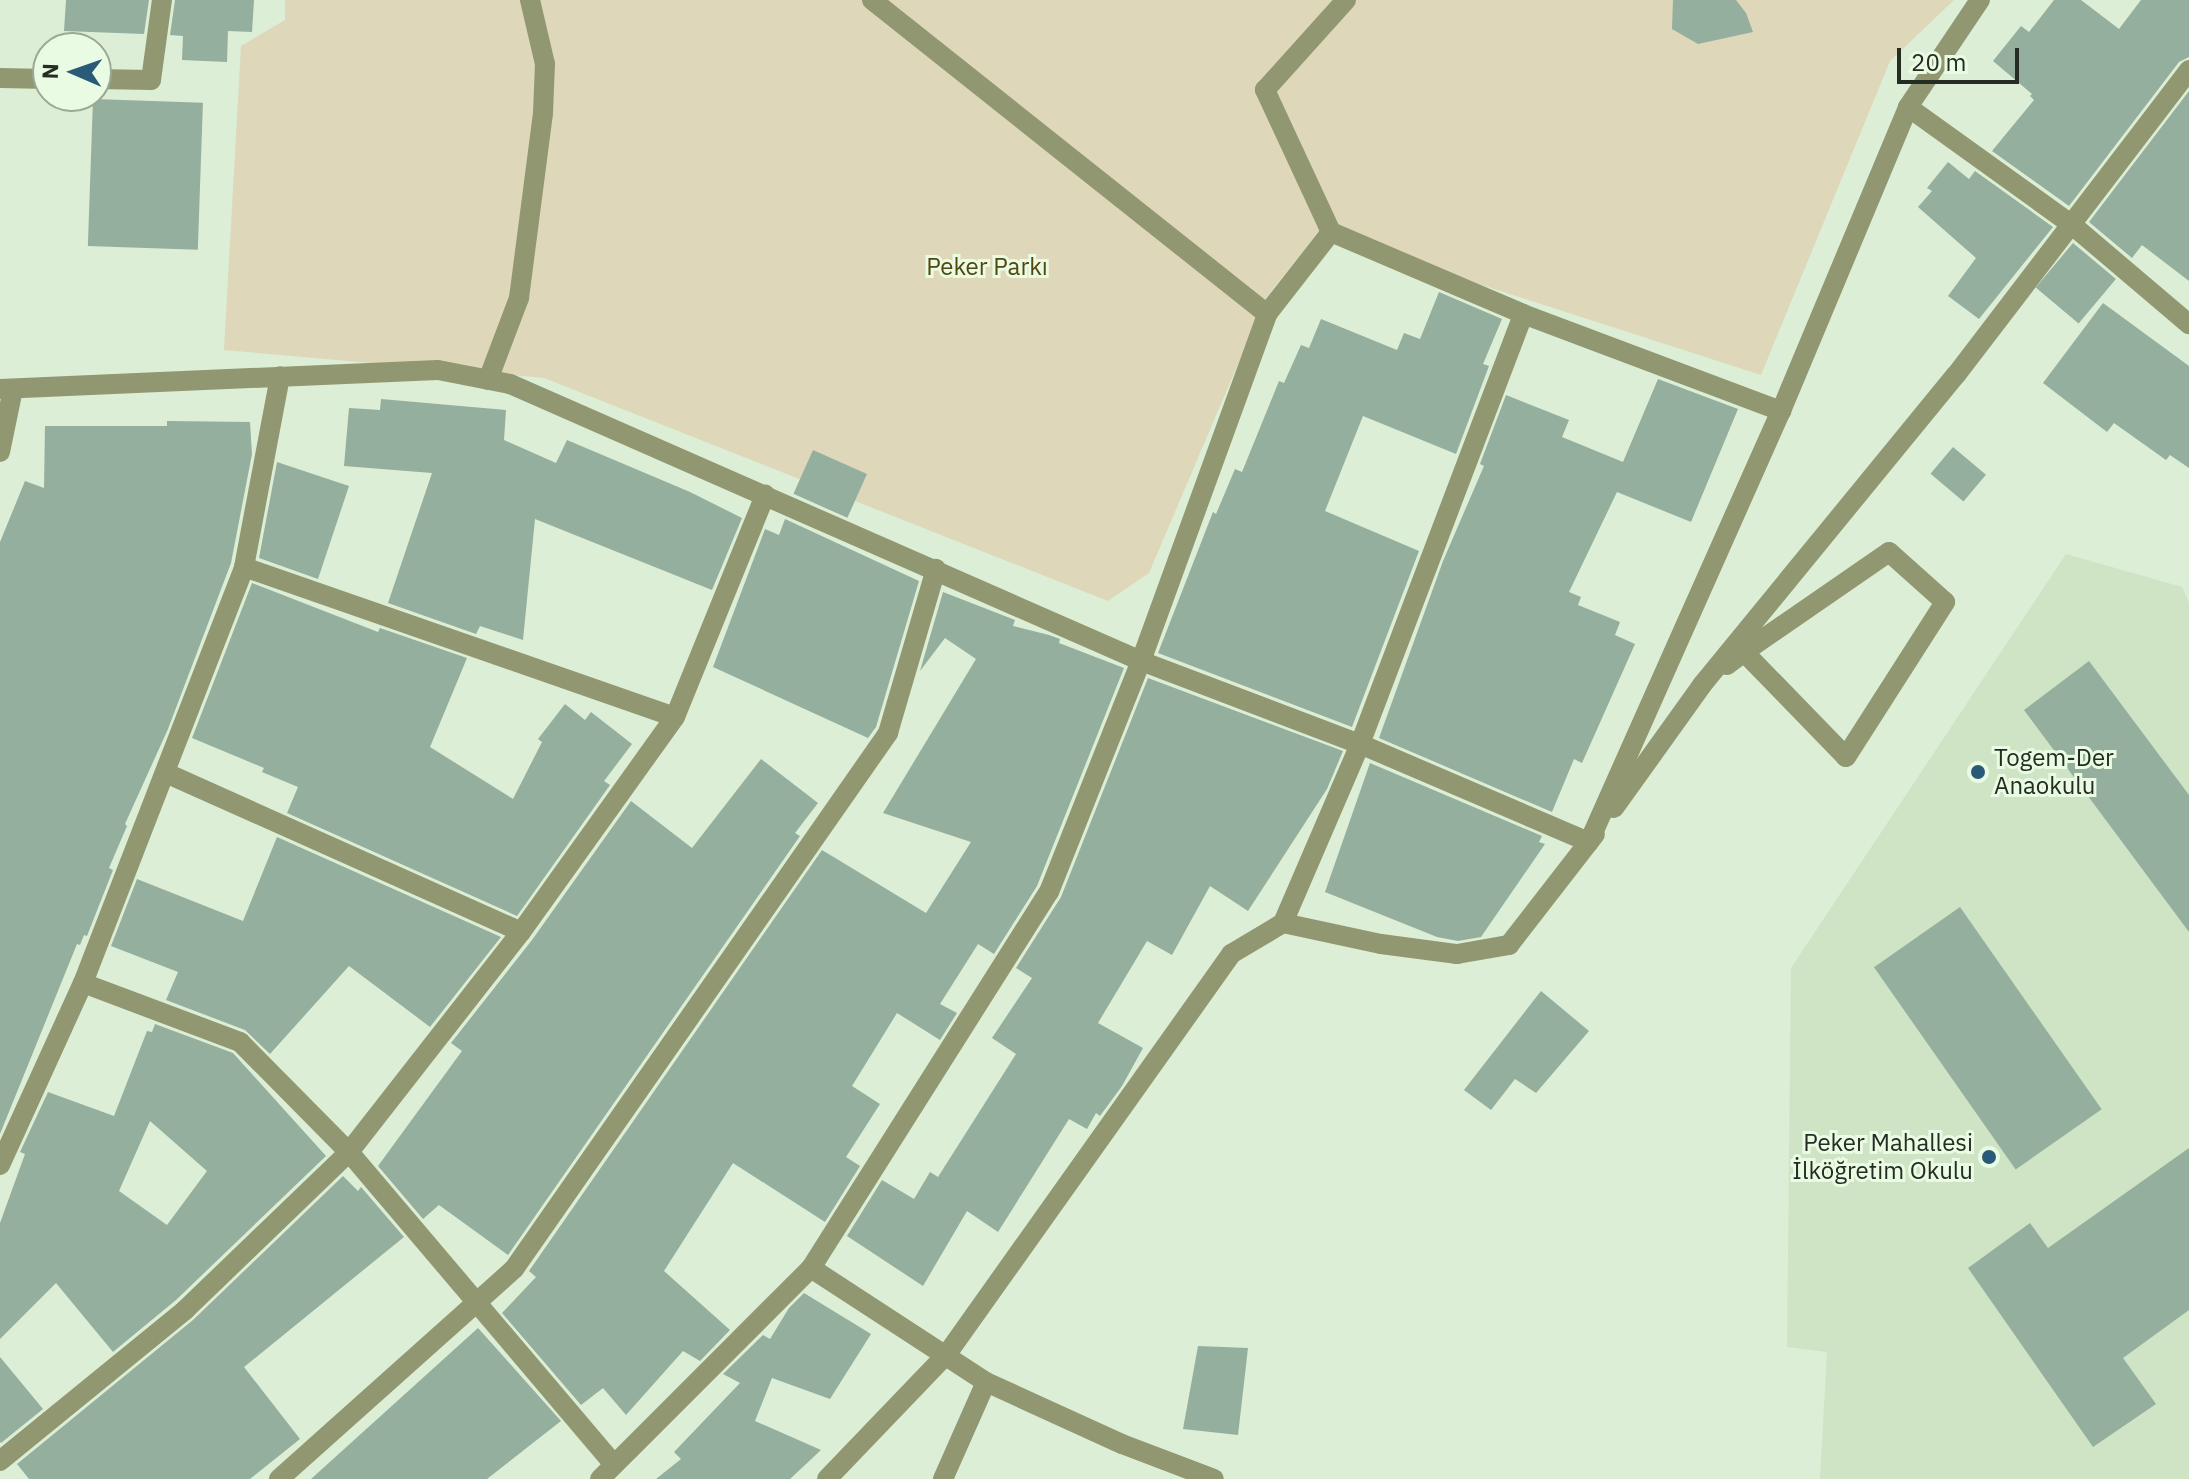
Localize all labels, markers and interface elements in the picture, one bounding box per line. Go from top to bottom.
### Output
north arrow [32,32,112,112]
scale bar [1901,32,2023,82]
text: 20 m [1911,46,1966,78]
text: N [35,63,64,80]
park label: Peker Parkı [926,253,1048,281]
place label: Togem-Der Anaokulu [1994,744,2114,800]
marker: Togem-Der Anaokulu [1969,763,1987,781]
place label: Peker Mahallesi İlköğretim Okulu [1792,1129,1973,1185]
marker: Peker Mahallesi İlköğretim Okulu [1980,1148,1998,1166]

